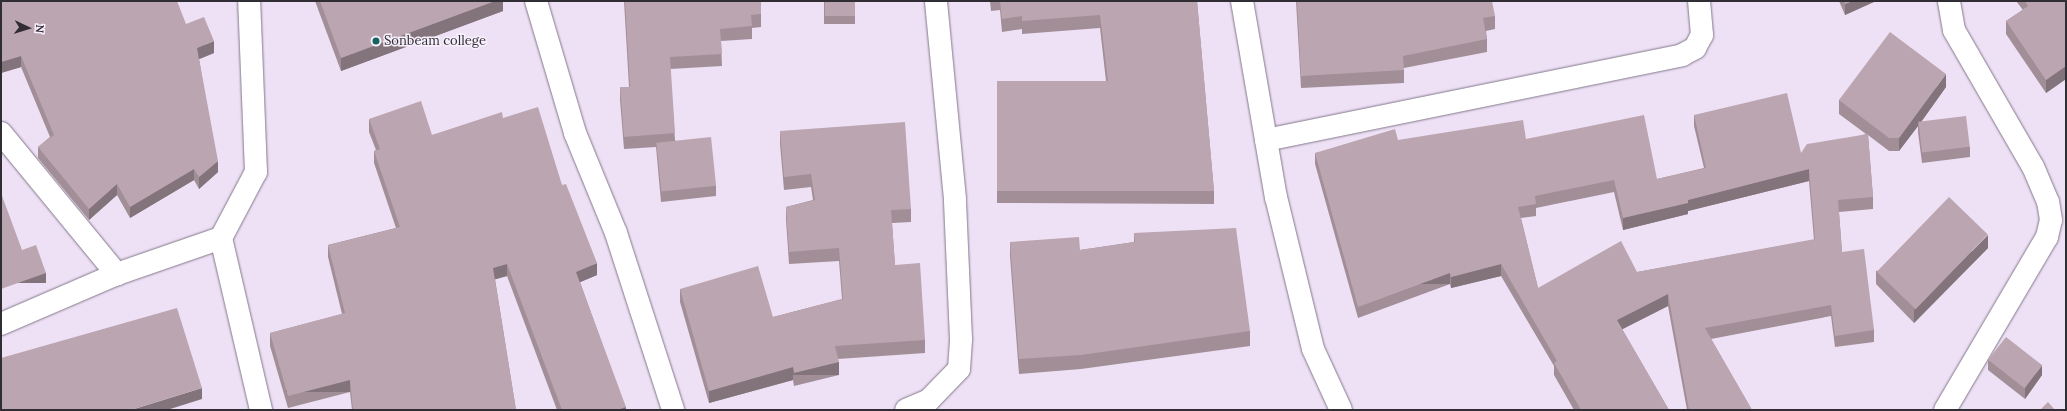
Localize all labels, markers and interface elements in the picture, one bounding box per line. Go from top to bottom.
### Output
north arrow [8,8,48,48]
text: N [33,24,47,34]
place label: Sonbeam college [384,33,486,49]
marker: Sonbeam college [371,36,381,46]

